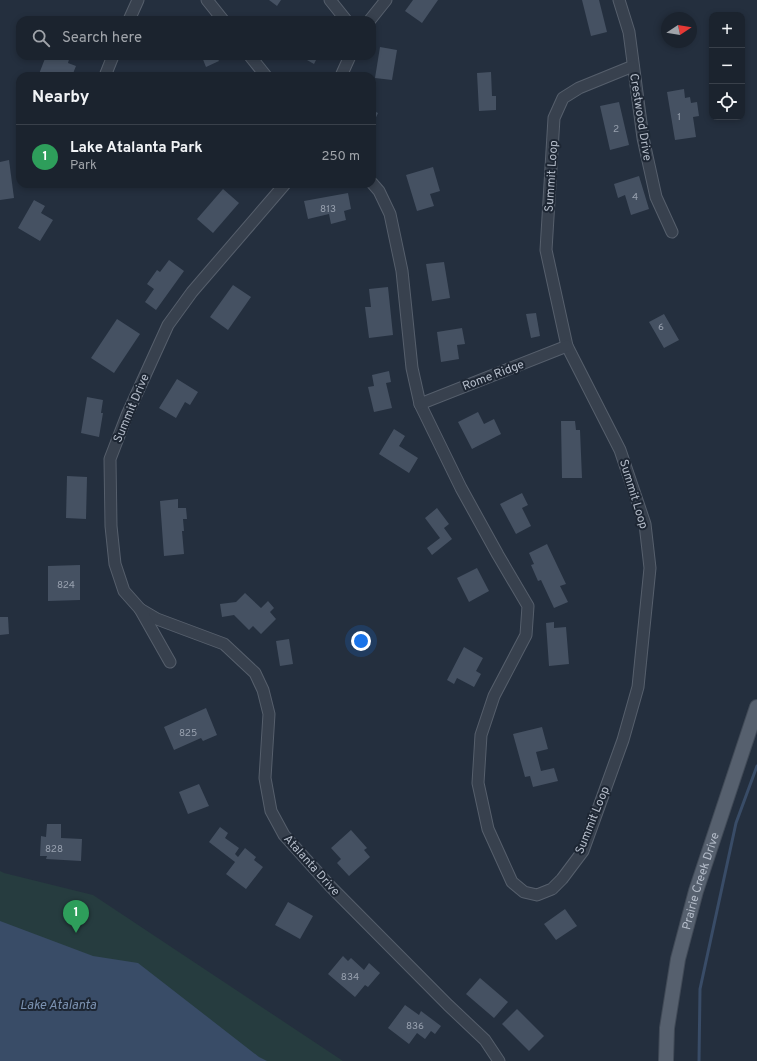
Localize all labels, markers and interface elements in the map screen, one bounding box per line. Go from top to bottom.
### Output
north arrow [661,12,697,48]
map controls [709,12,745,120]
button: + [709,12,745,48]
search box [16,16,376,60]
icon: search [30,27,52,49]
text: Search here [62,29,142,48]
button: − [709,48,745,84]
street label: Crestwood Drive [625,72,655,162]
button: locate [709,84,745,120]
text: Nearby [32,87,89,109]
house number: 1 [677,111,681,124]
house number: 2 [613,123,619,136]
text: Lake Atalanta Park [70,139,203,158]
street label: Summit Loop [542,139,563,213]
text: 1 [42,149,48,165]
text: 250 m [322,149,360,165]
text: Park [70,158,97,174]
house number: 4 [632,191,638,204]
house number: 813 [320,203,336,216]
house number: 6 [658,321,664,334]
street label: Rome Ridge [460,357,527,395]
street label: Summit Drive [110,372,154,445]
street label: Summit Loop [615,458,651,531]
house number: 824 [57,579,75,592]
your location [351,631,371,651]
house number: 825 [179,727,197,740]
street label: Summit Loop [572,784,614,857]
street label: Prairie Creek Drive [679,830,724,932]
street label: Atalanta Drive [280,832,343,900]
house number: 828 [45,843,63,856]
pin: 1 [63,900,89,933]
house number: 834 [341,971,359,984]
water label: Lake Atalanta [20,998,97,1014]
house number: 836 [406,1020,424,1033]

